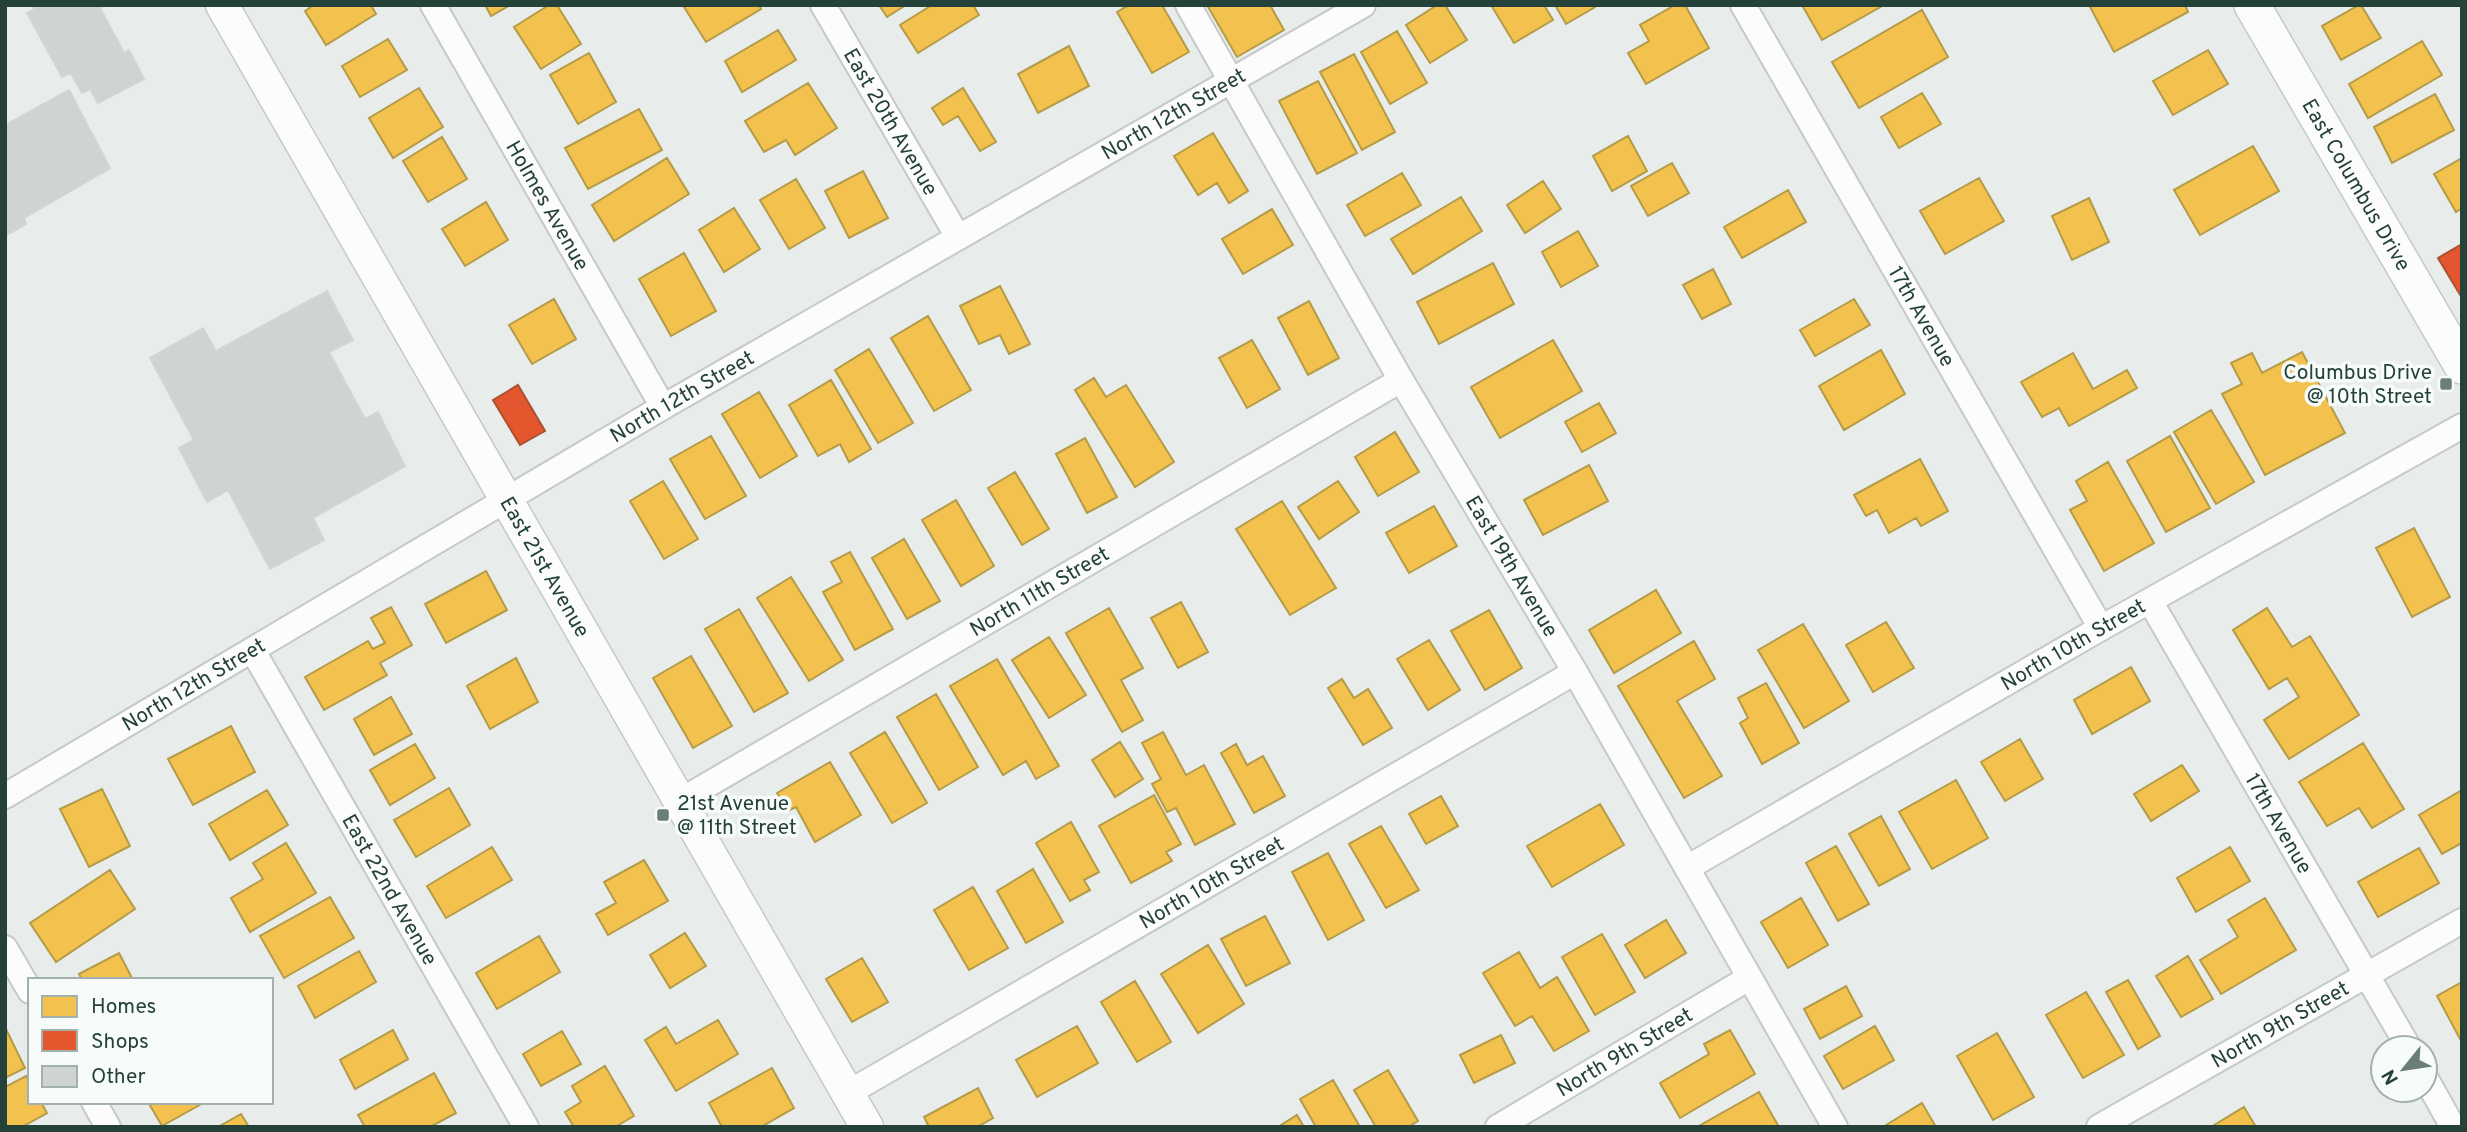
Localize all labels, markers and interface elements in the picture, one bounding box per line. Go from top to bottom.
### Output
street label: East 20th Avenue [836,44,943,201]
street label: North 12th Street [1097,63,1251,167]
street label: East Columbus Drive [2295,94,2416,277]
street label: Holmes Avenue [499,136,594,276]
street label: 17th Avenue [1881,262,1960,372]
street label: North 12th Street [606,345,760,450]
place label: Columbus Drive @ 10th Street [2283,360,2432,411]
marker: Columbus Drive @ 10th Street [2438,376,2454,392]
street label: East 19th Avenue [1458,491,1563,643]
street label: East 21st Avenue [493,492,595,643]
street label: North 11th Street [965,541,1115,644]
street label: North 10th Street [1996,594,2151,698]
street label: North 12th Street [118,633,271,739]
street label: 17th Avenue [2238,769,2317,879]
place label: 21st Avenue @ 11th Street [677,791,797,842]
marker: 21st Avenue @ 11th Street [655,807,671,823]
street label: East 22nd Avenue [334,810,443,971]
street label: North 10th Street [1135,831,1289,936]
street label: North 9th Street [2207,976,2354,1075]
legend [28,978,273,1104]
text: Homes [91,994,156,1021]
street label: North 9th Street [1552,1002,1698,1104]
text: Shops [91,1029,149,1056]
north arrow [2369,1034,2439,1104]
text: Other [91,1064,146,1091]
text: N [2377,1065,2405,1088]

